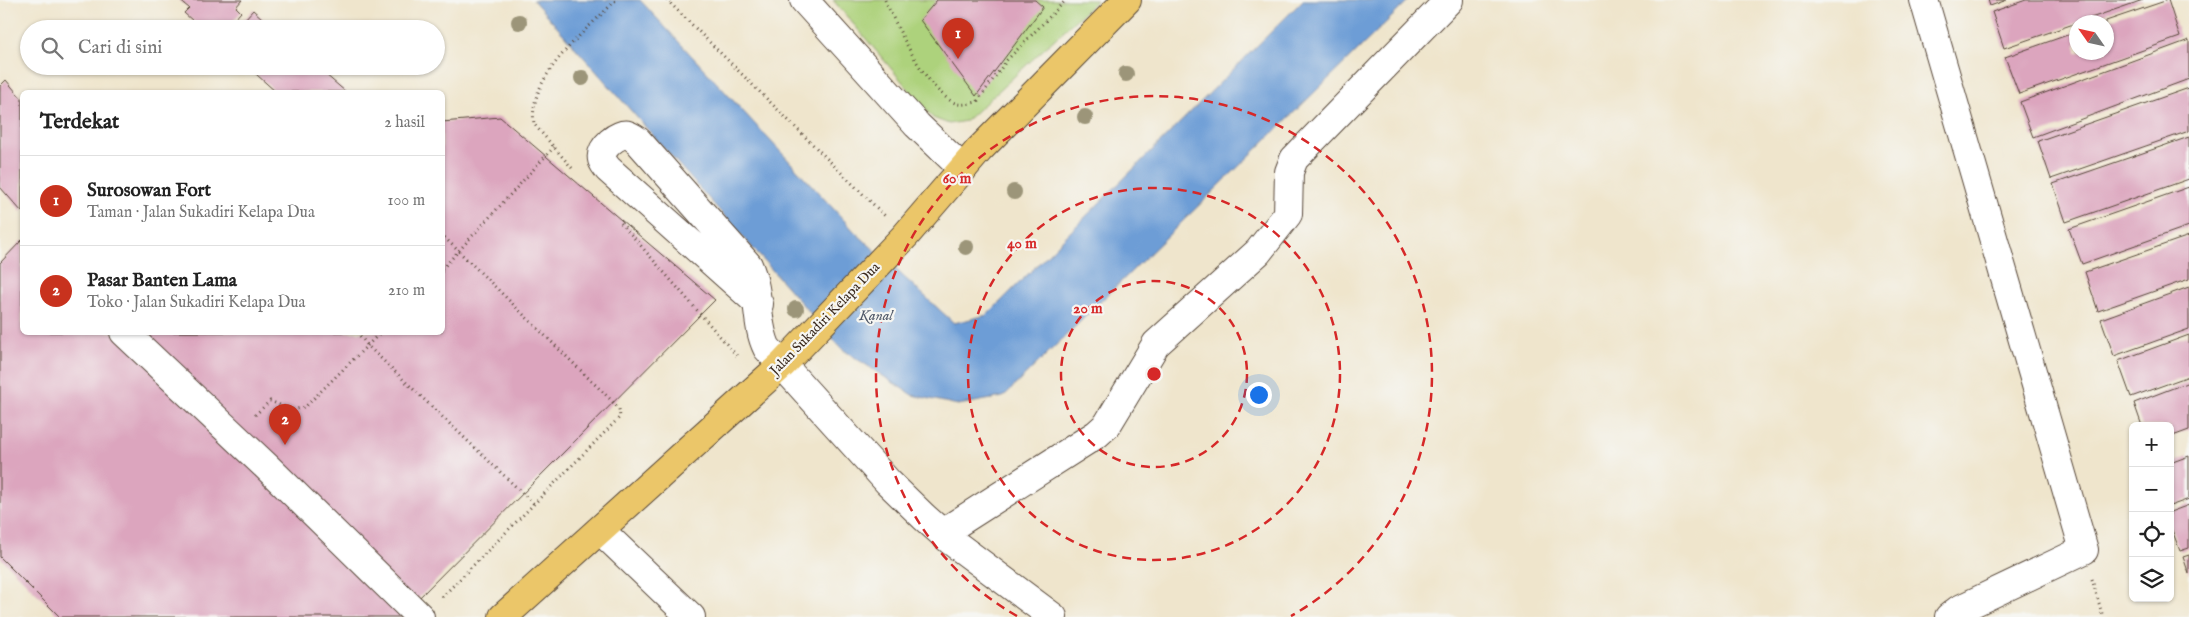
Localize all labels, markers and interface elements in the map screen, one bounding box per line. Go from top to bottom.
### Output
north arrow [2069,15,2114,60]
pin: 1 [942,18,974,59]
search box [20,20,445,75]
icon: search [38,34,66,62]
text: Cari di sini [78,36,162,60]
text: Terdekat [40,109,119,136]
text: 2 hasil [384,113,425,133]
text: 60 m [943,169,972,188]
text: Surosowan Fort [87,179,211,203]
text: 1 [53,191,59,211]
text: 100 m [388,191,425,211]
text: Taman · Jalan Sukadiri Kelapa Dua [87,203,315,223]
text: 40 m [1007,234,1037,253]
street label: Jalan Sukadiri Kelapa Dua [765,258,884,381]
text: Pasar Banten Lama [87,269,237,293]
text: 2 [52,281,60,301]
text: 210 m [388,281,425,301]
text: Toko · Jalan Sukadiri Kelapa Dua [87,293,305,313]
text: 20 m [1073,299,1103,318]
water label: Kanal [858,306,894,325]
centre of rings [1145,365,1163,383]
your location [1246,382,1272,408]
pin: 2 [269,404,301,445]
map controls [2129,422,2174,602]
button: + [2129,422,2174,467]
button: − [2129,467,2174,512]
button: locate [2129,512,2174,557]
button: layers [2129,557,2174,602]

